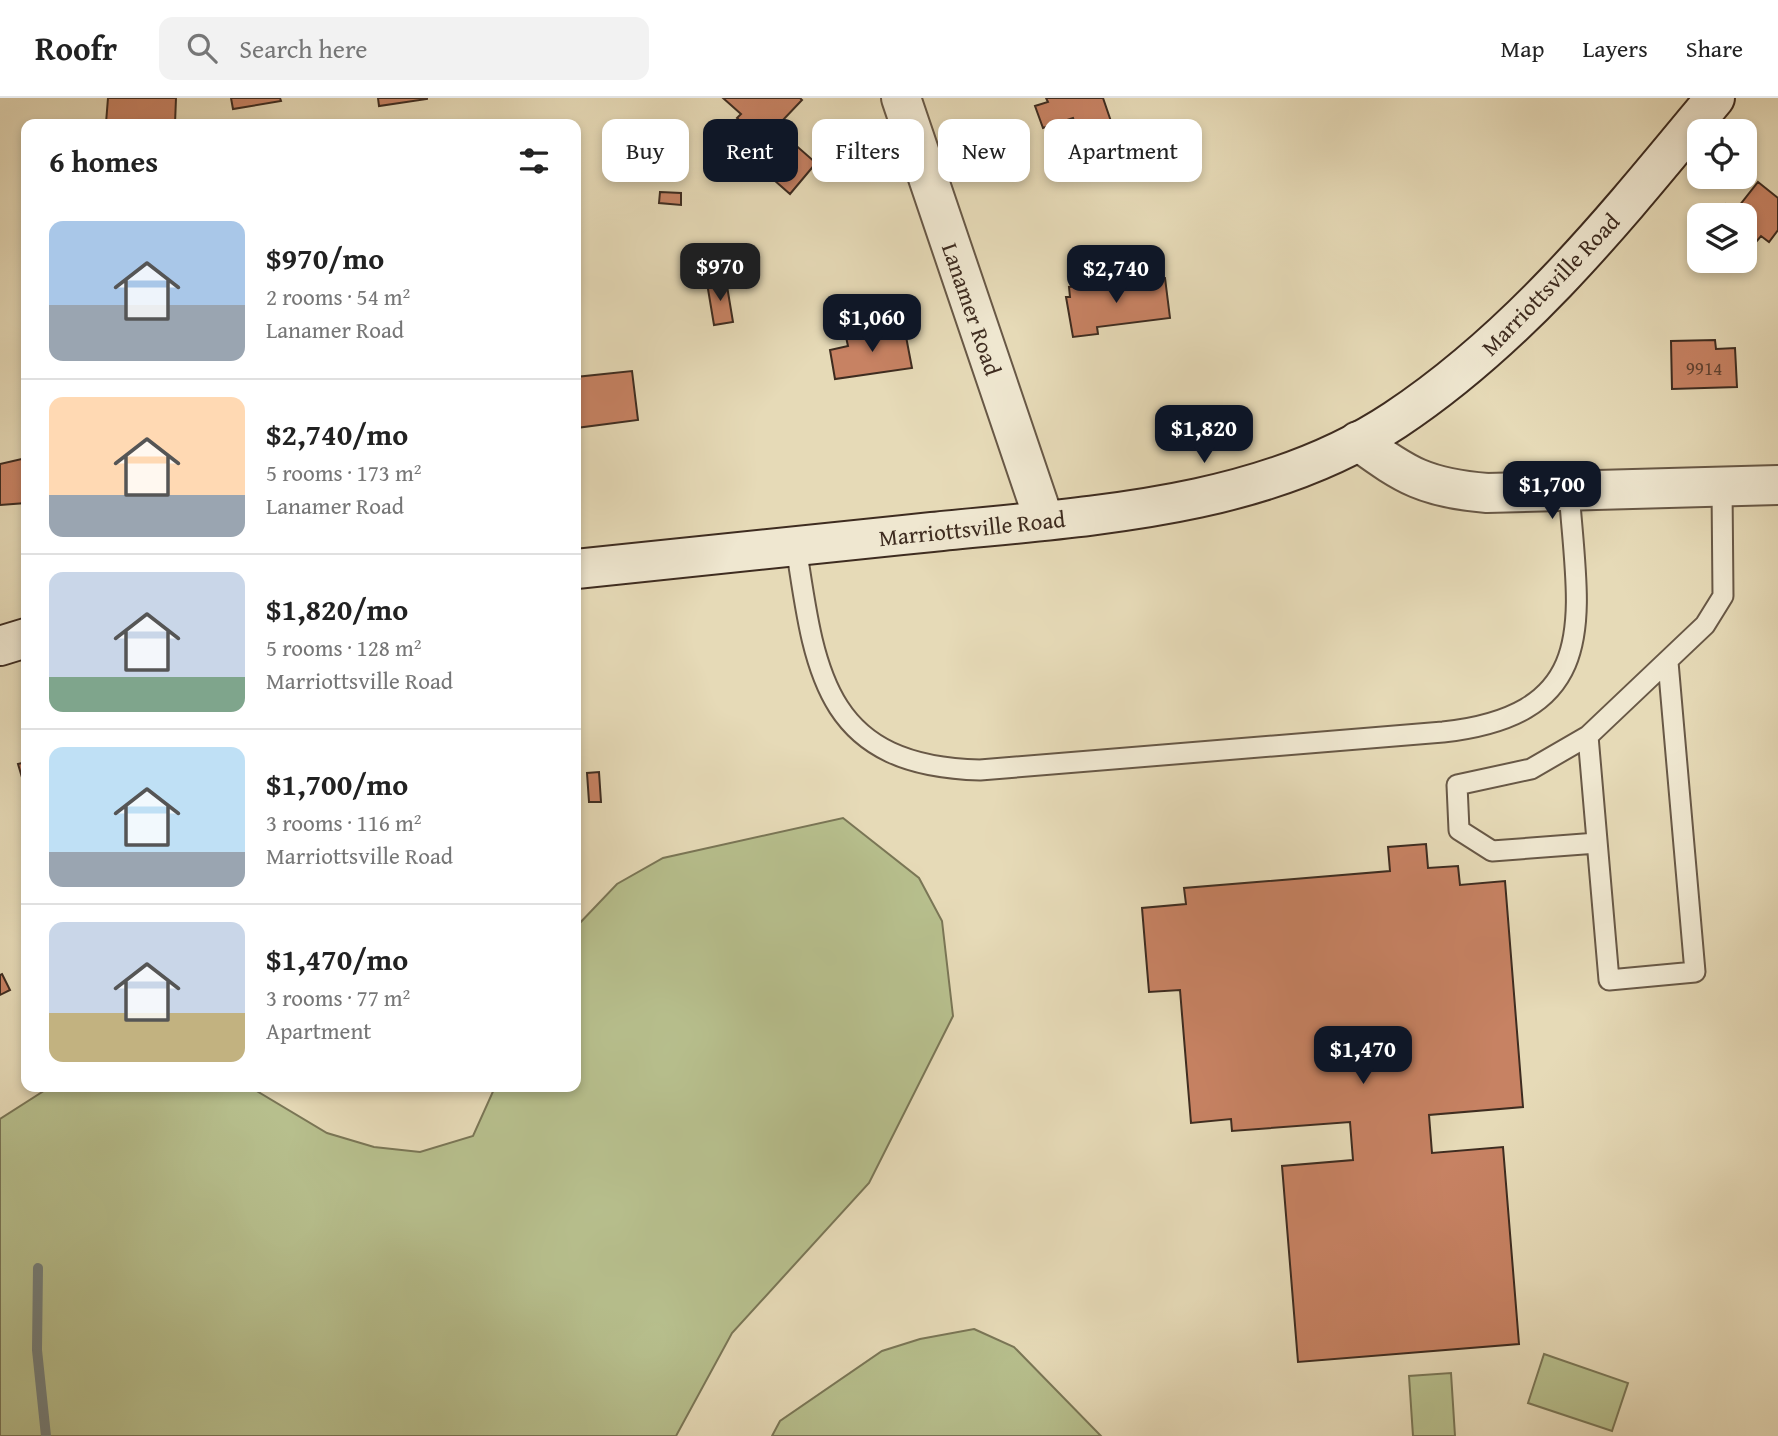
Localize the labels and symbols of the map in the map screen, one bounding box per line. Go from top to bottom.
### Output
street label: Marriottsville Road [1473,205,1627,363]
street label: Lanamer Road [934,238,1010,380]
pin: $970 [679,244,761,303]
pin: $2,740 [1059,246,1173,305]
pin: $1,060 [815,294,929,354]
house number: 9914 [1686,354,1722,382]
pin: $1,820 [1147,406,1261,465]
pin: $1,700 [1495,462,1609,521]
street label: Marriottsville Road [877,502,1067,554]
pin: $1,470 [1306,1026,1420,1086]

